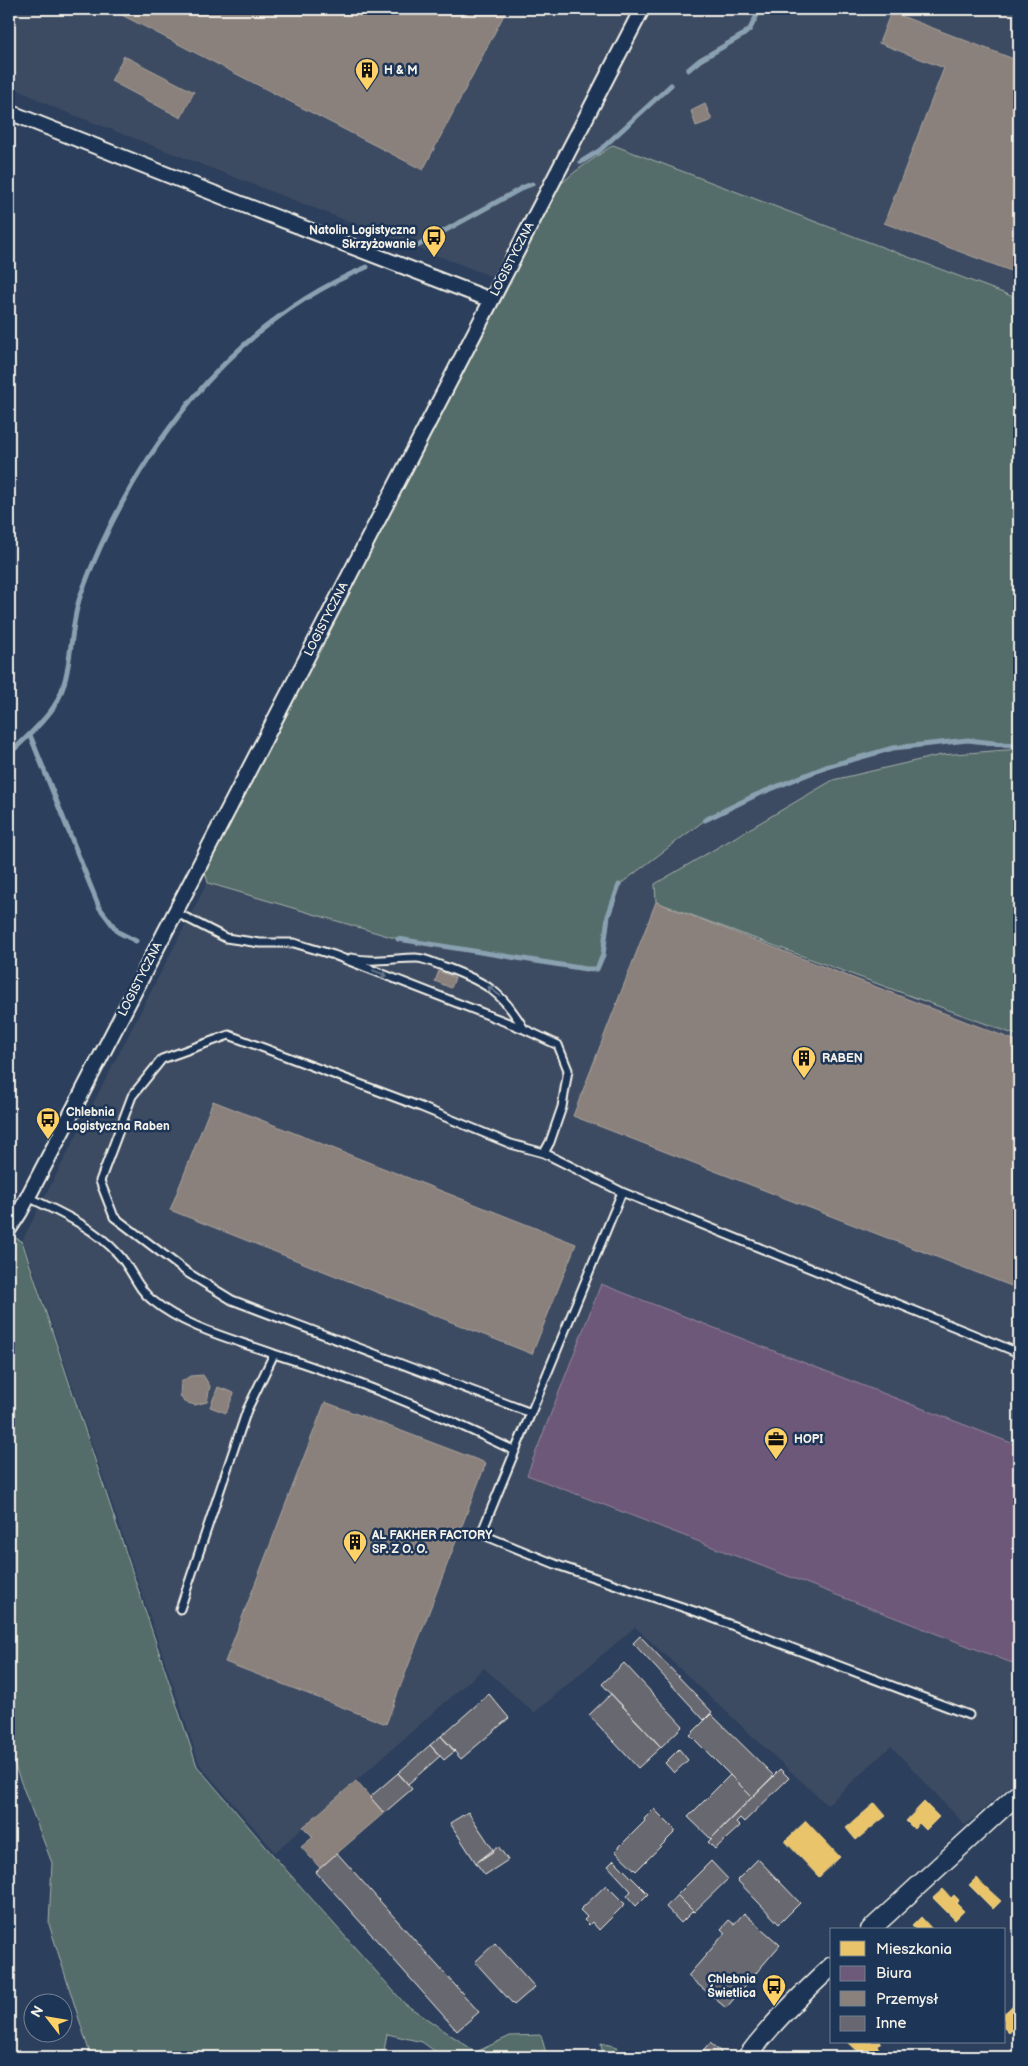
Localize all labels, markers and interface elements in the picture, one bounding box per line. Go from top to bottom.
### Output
building icon: H & M [354,57,380,91]
place label: H & M [384,63,418,78]
street label: LOGISTYCZNA [487,219,538,299]
place label: Natolin Logistyczna Skrzyżowanie [309,223,416,252]
bus stop icon: Natolin Logistyczna Skrzyżowanie [421,224,447,258]
street label: LOGISTYCZNA [301,579,352,659]
street label: LOGISTYCZNA [115,939,166,1019]
one-way arrow [371,969,387,978]
one-way arrow [487,986,501,996]
building icon: RABEN [791,1045,817,1079]
place label: RABEN [822,1051,863,1066]
place label: Chlebnia Logistyczna Raben [66,1105,170,1134]
bus stop icon: Chlebnia Logistyczna Raben [35,1106,61,1140]
office icon: HOPI [763,1426,789,1460]
place label: HOPI [794,1432,823,1447]
place label: AL FAKHER FACTORY SP. Z O. O. [371,1528,493,1557]
building icon: AL FAKHER FACTORY SP. Z O. O. [342,1529,368,1563]
legend [830,1928,1006,2044]
text: Mieszkania [876,1940,952,1959]
text: Biura [876,1964,912,1983]
place label: Chlebnia Świetlica [707,1972,756,2001]
bus stop icon: Chlebnia Świetlica [761,1973,787,2007]
text: Przemysł [876,1990,938,2009]
north arrow [22,1994,72,2044]
text: N [27,2003,47,2020]
text: Inne [876,2014,907,2033]

